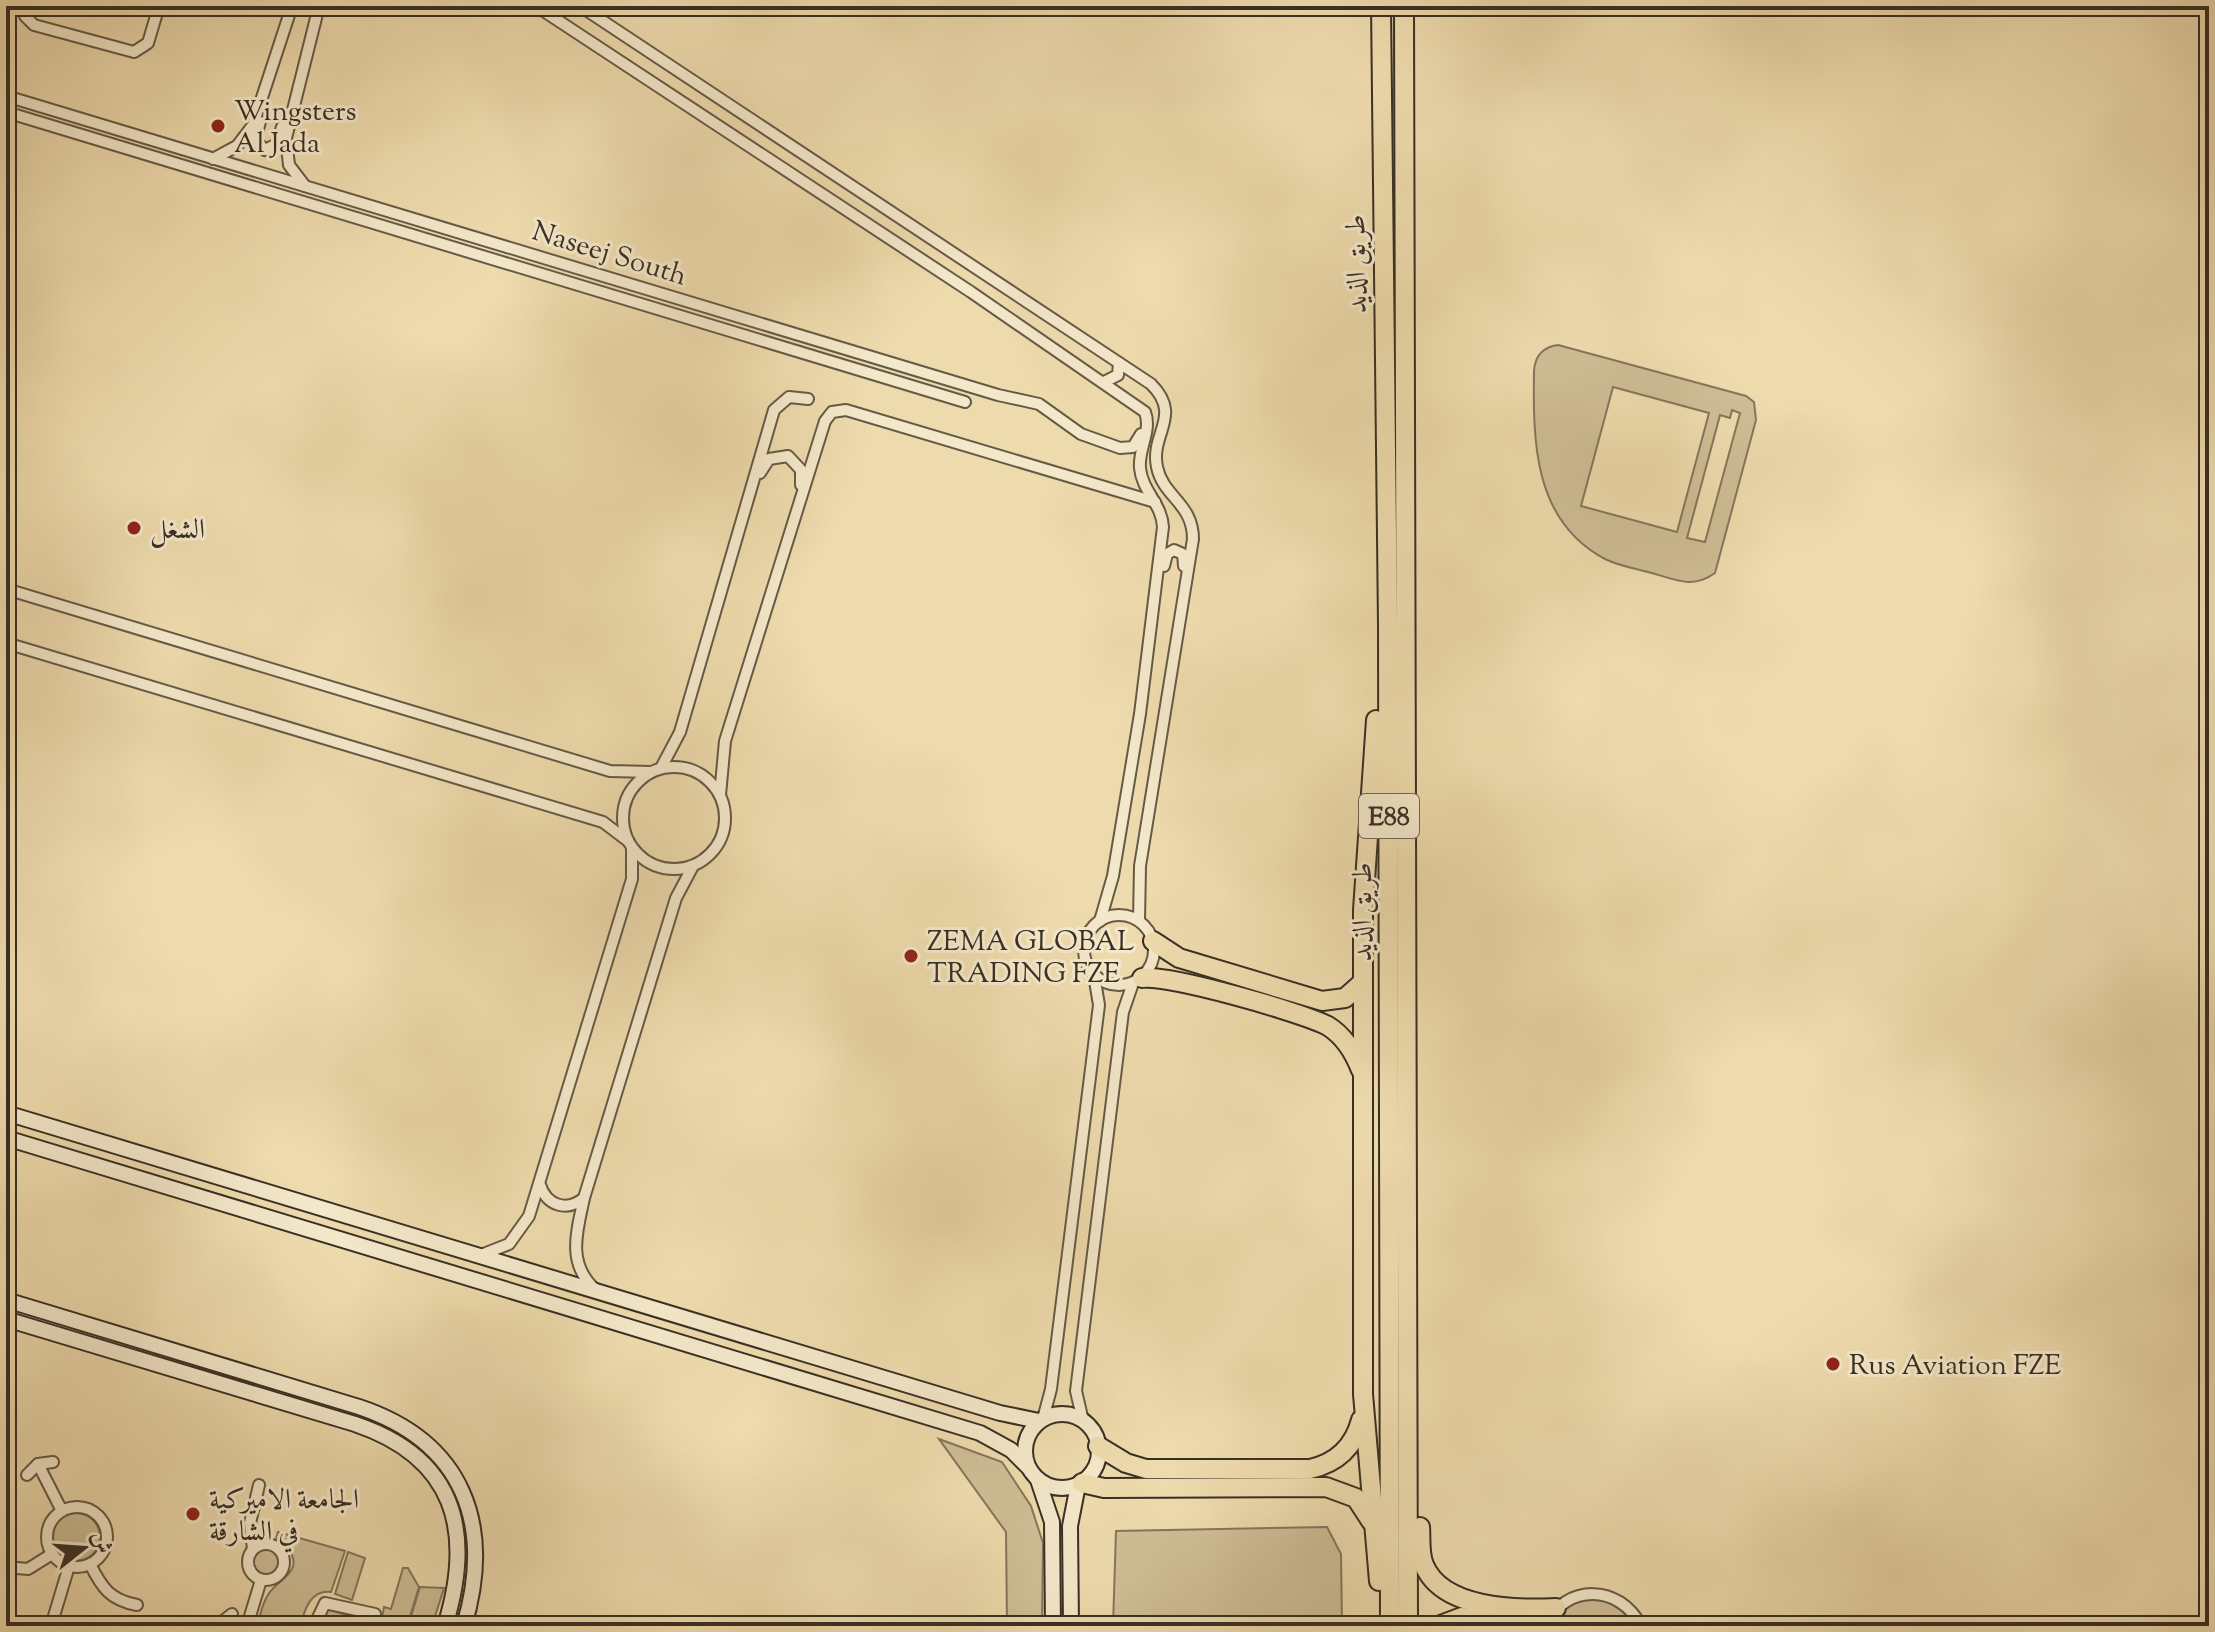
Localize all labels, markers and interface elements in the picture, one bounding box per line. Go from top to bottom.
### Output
place label: Wingsters Al Jada [234,93,356,165]
marker: Wingsters Al Jada [209,117,227,135]
street label: Naseej South [527,212,691,297]
street label: طريق الذيد [1337,214,1379,314]
place label: الشغل [150,511,205,551]
marker: الشغل [125,519,143,537]
road number: E88 [1359,794,1419,838]
street label: طريق الذيد [1344,862,1384,962]
place label: ZEMA GLOBAL TRADING FZE [927,923,1134,995]
marker: ZEMA GLOBAL TRADING FZE [902,947,920,965]
place label: Rus Aviation FZE [1849,1347,2061,1387]
marker: Rus Aviation FZE [1824,1355,1842,1373]
place label: الجامعة الاميركية في الشارقة [209,1481,359,1553]
marker: الجامعة الاميركية في الشارقة [184,1505,202,1523]
north arrow [44,1508,124,1588]
text: ش [82,1528,119,1558]

